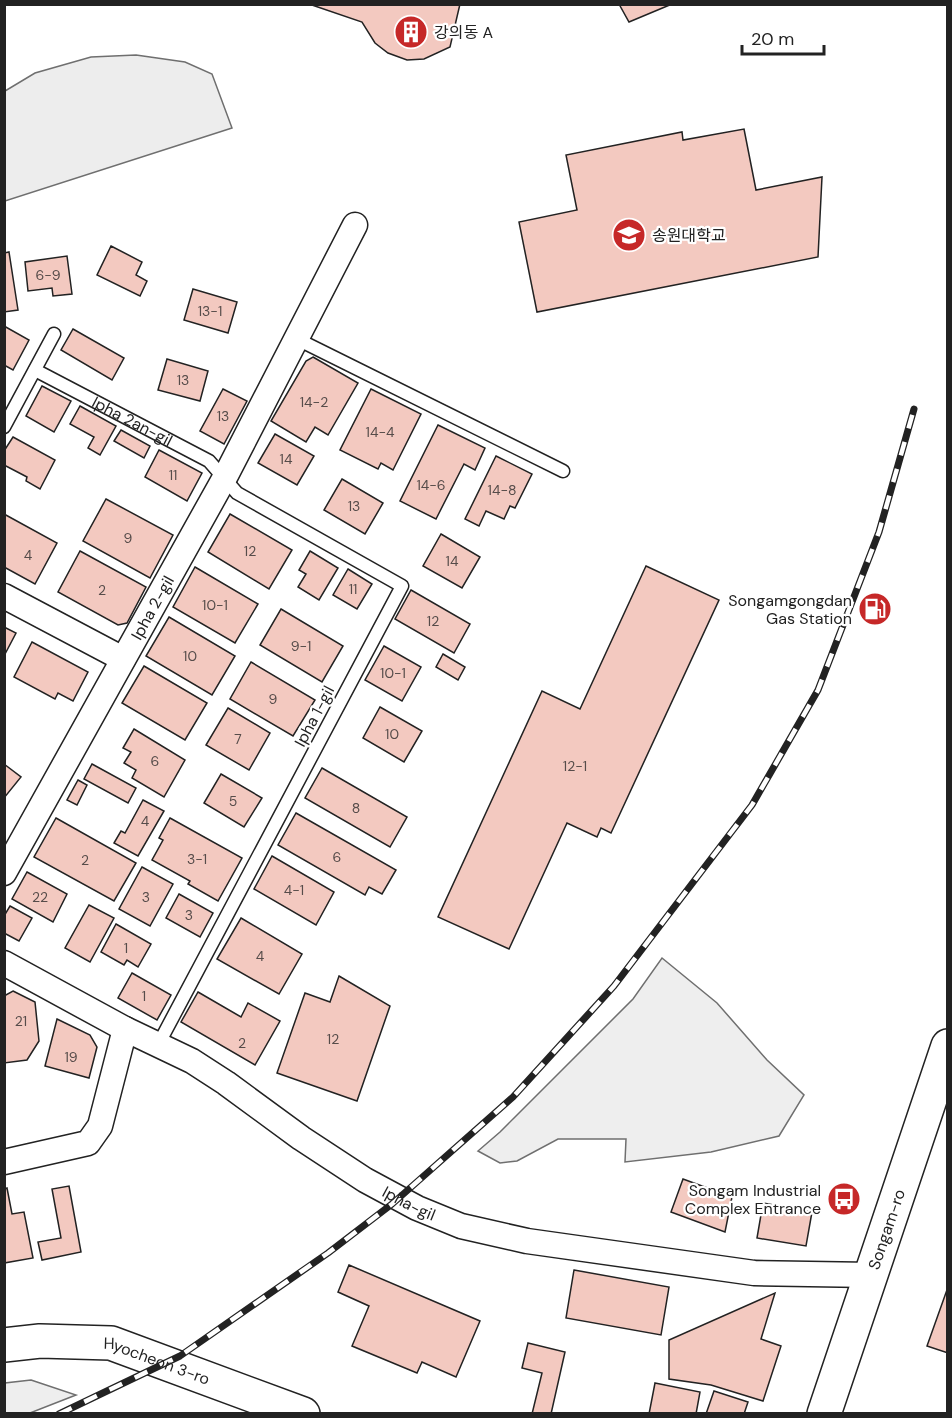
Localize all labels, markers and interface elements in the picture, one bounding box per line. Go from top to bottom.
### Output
building icon: 강의동 A [393,14,429,50]
scale bar [742,18,824,56]
place label: 강의동 A [434,22,493,43]
text: 20 m [751,27,794,51]
school or university icon: 송원대학교 [611,217,647,253]
place label: 송원대학교 [652,225,726,246]
house number: 6-9 [35,266,61,284]
house number: 13-1 [198,302,222,320]
house number: 13 [177,371,189,389]
street label: Ipha 2an-gil [88,392,176,451]
house number: 14-2 [300,393,328,411]
house number: 13 [217,407,229,425]
house number: 14-4 [366,423,395,441]
house number: 14 [280,450,293,468]
house number: 11 [169,466,177,484]
house number: 14-6 [416,476,446,494]
house number: 14-8 [488,481,516,499]
house number: 13 [348,497,360,515]
house number: 9 [124,529,133,547]
house number: 12 [244,542,256,560]
house number: 4 [24,546,33,564]
house number: 14 [446,552,459,570]
street label: Ipha 2-gil [126,572,179,644]
house number: 11 [349,580,357,598]
house number: 2 [98,581,106,599]
place label: Songamgongdan Gas Station [728,590,852,629]
fuel station icon: Songamgongdan Gas Station [857,591,893,627]
house number: 10-1 [202,596,228,614]
house number: 12 [427,612,439,630]
house number: 9-1 [291,637,311,655]
house number: 10 [183,647,197,665]
house number: 10-1 [380,664,406,682]
street label: Ipha 1-gil [290,682,339,750]
house number: 9 [269,690,278,708]
house number: 10 [385,725,399,743]
house number: 7 [234,730,242,748]
house number: 6 [151,752,159,770]
house number: 12-1 [563,757,587,775]
house number: 5 [229,792,237,810]
house number: 8 [352,799,360,817]
house number: 4 [141,812,150,830]
house number: 6 [333,848,341,866]
house number: 3-1 [187,850,207,868]
house number: 2 [81,851,89,869]
house number: 4-1 [284,881,304,899]
house number: 22 [32,888,48,906]
house number: 3 [142,888,150,906]
house number: 3 [185,906,193,924]
house number: 1 [124,939,128,957]
house number: 4 [256,947,265,965]
house number: 1 [142,987,146,1005]
house number: 21 [15,1012,27,1030]
house number: 12 [327,1030,339,1048]
house number: 2 [238,1034,246,1052]
house number: 19 [64,1048,78,1066]
place label: Songam Industrial Complex Entrance [685,1180,821,1219]
street label: Ipha-gil [379,1181,439,1225]
bus stop icon: Songam Industrial Complex Entrance [826,1181,862,1217]
street label: Songam-ro [863,1186,910,1272]
street label: Hyocheon 3-ro [103,1333,213,1390]

